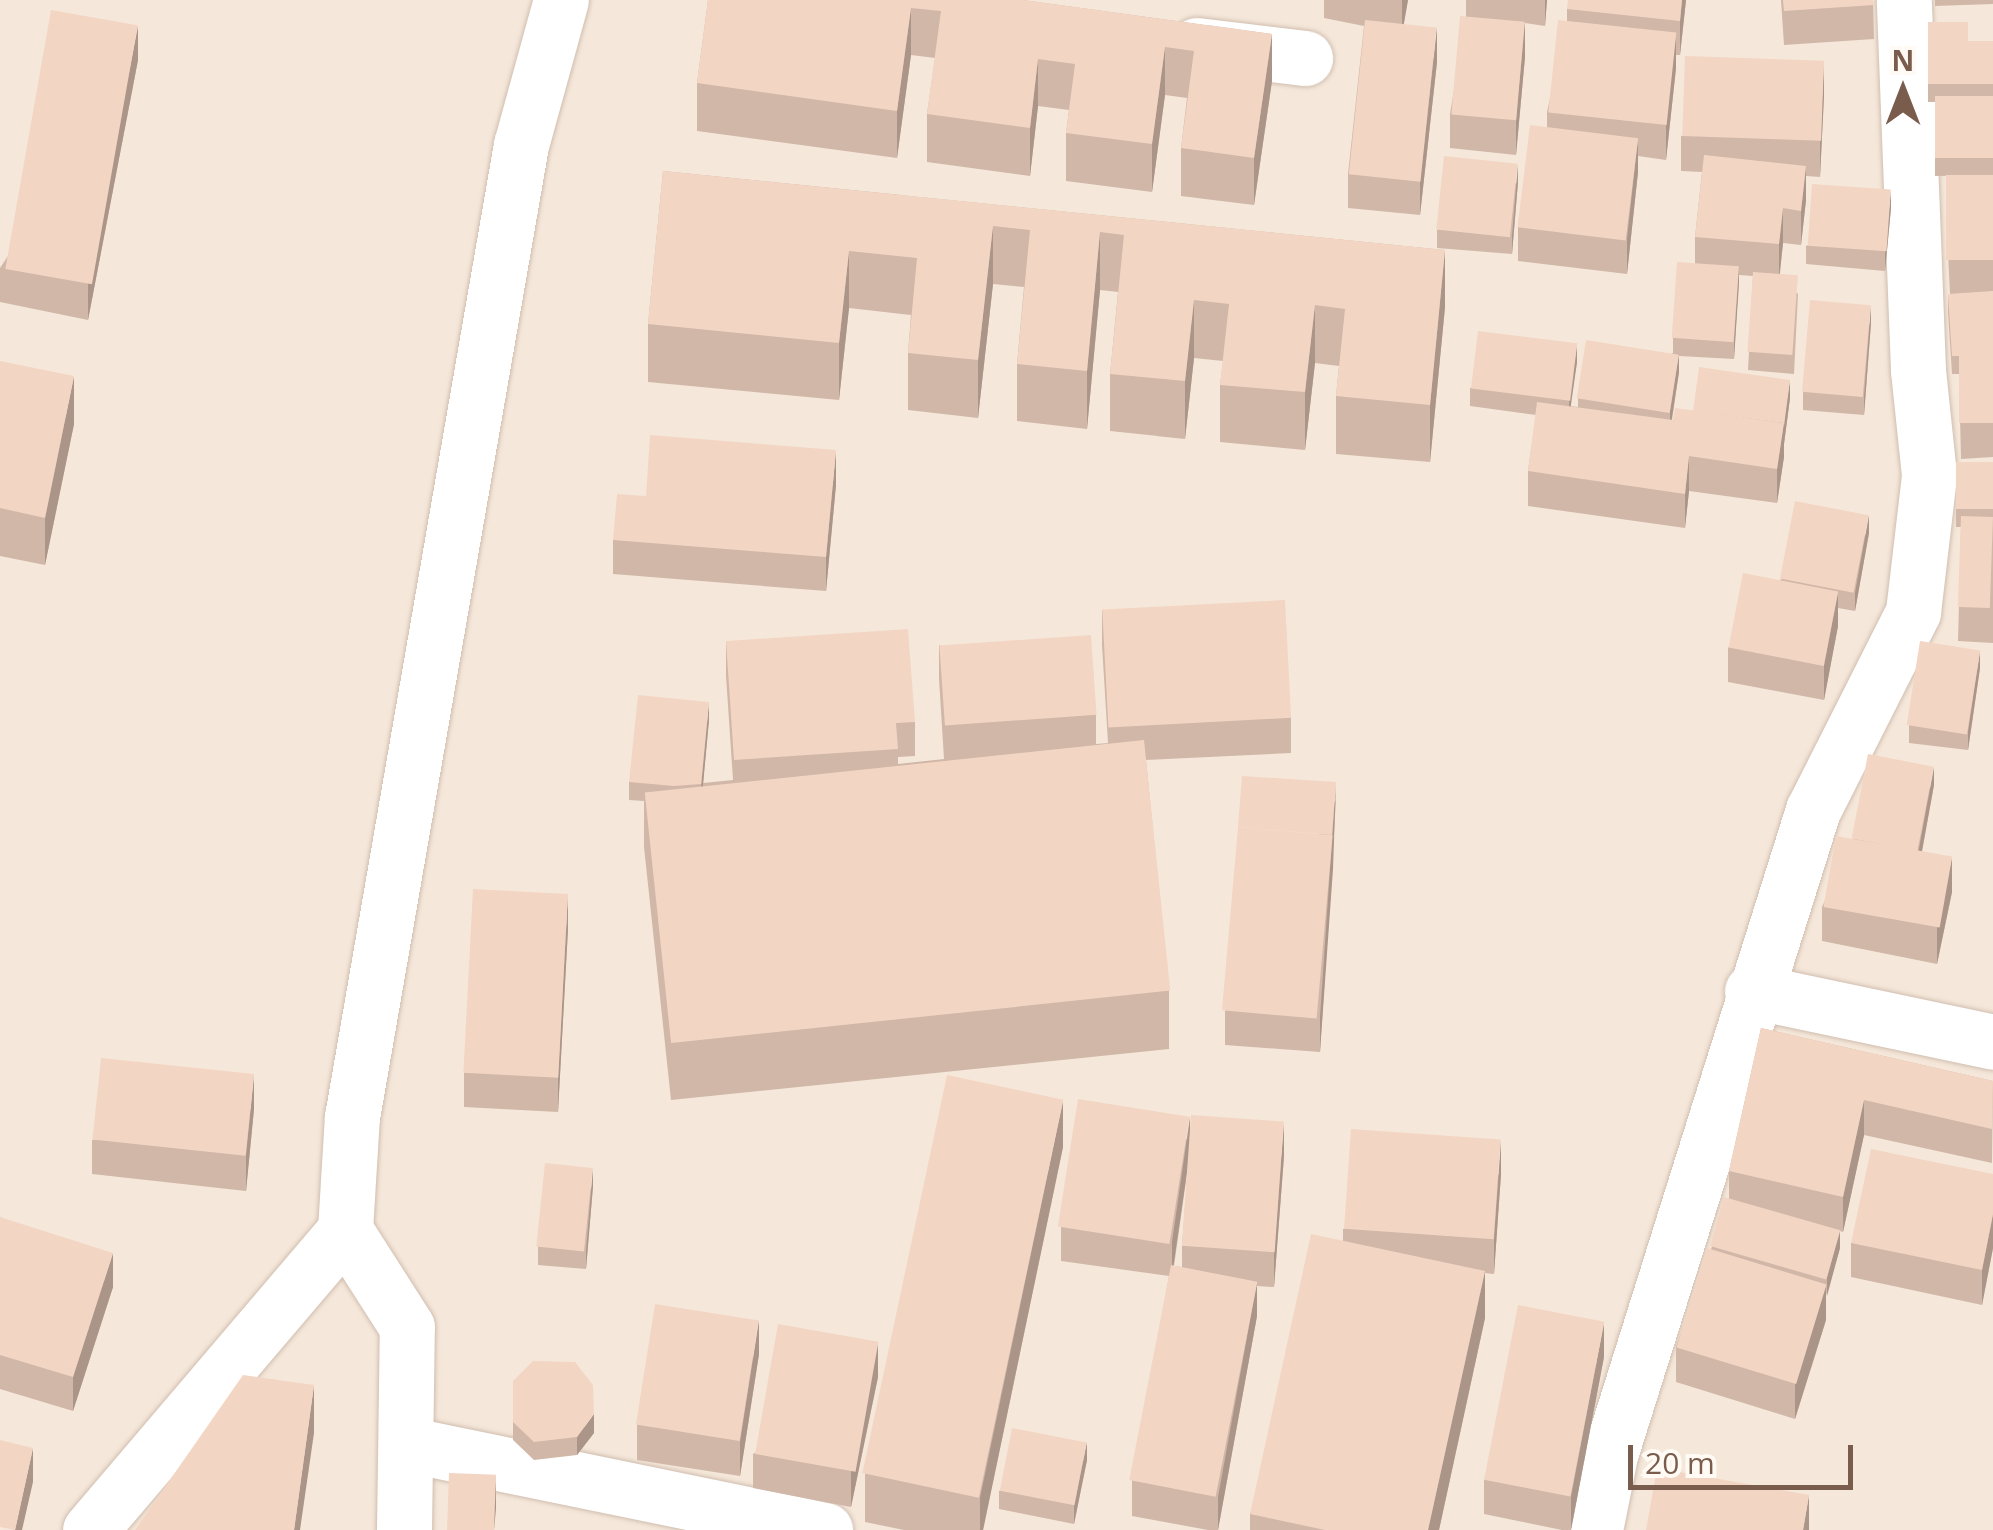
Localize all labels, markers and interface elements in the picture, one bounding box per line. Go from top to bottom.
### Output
north arrow [1853,40,1953,140]
text: N [1892,41,1914,79]
scale bar [1633,1425,1858,1487]
text: 20 m [1645,1442,1715,1483]

